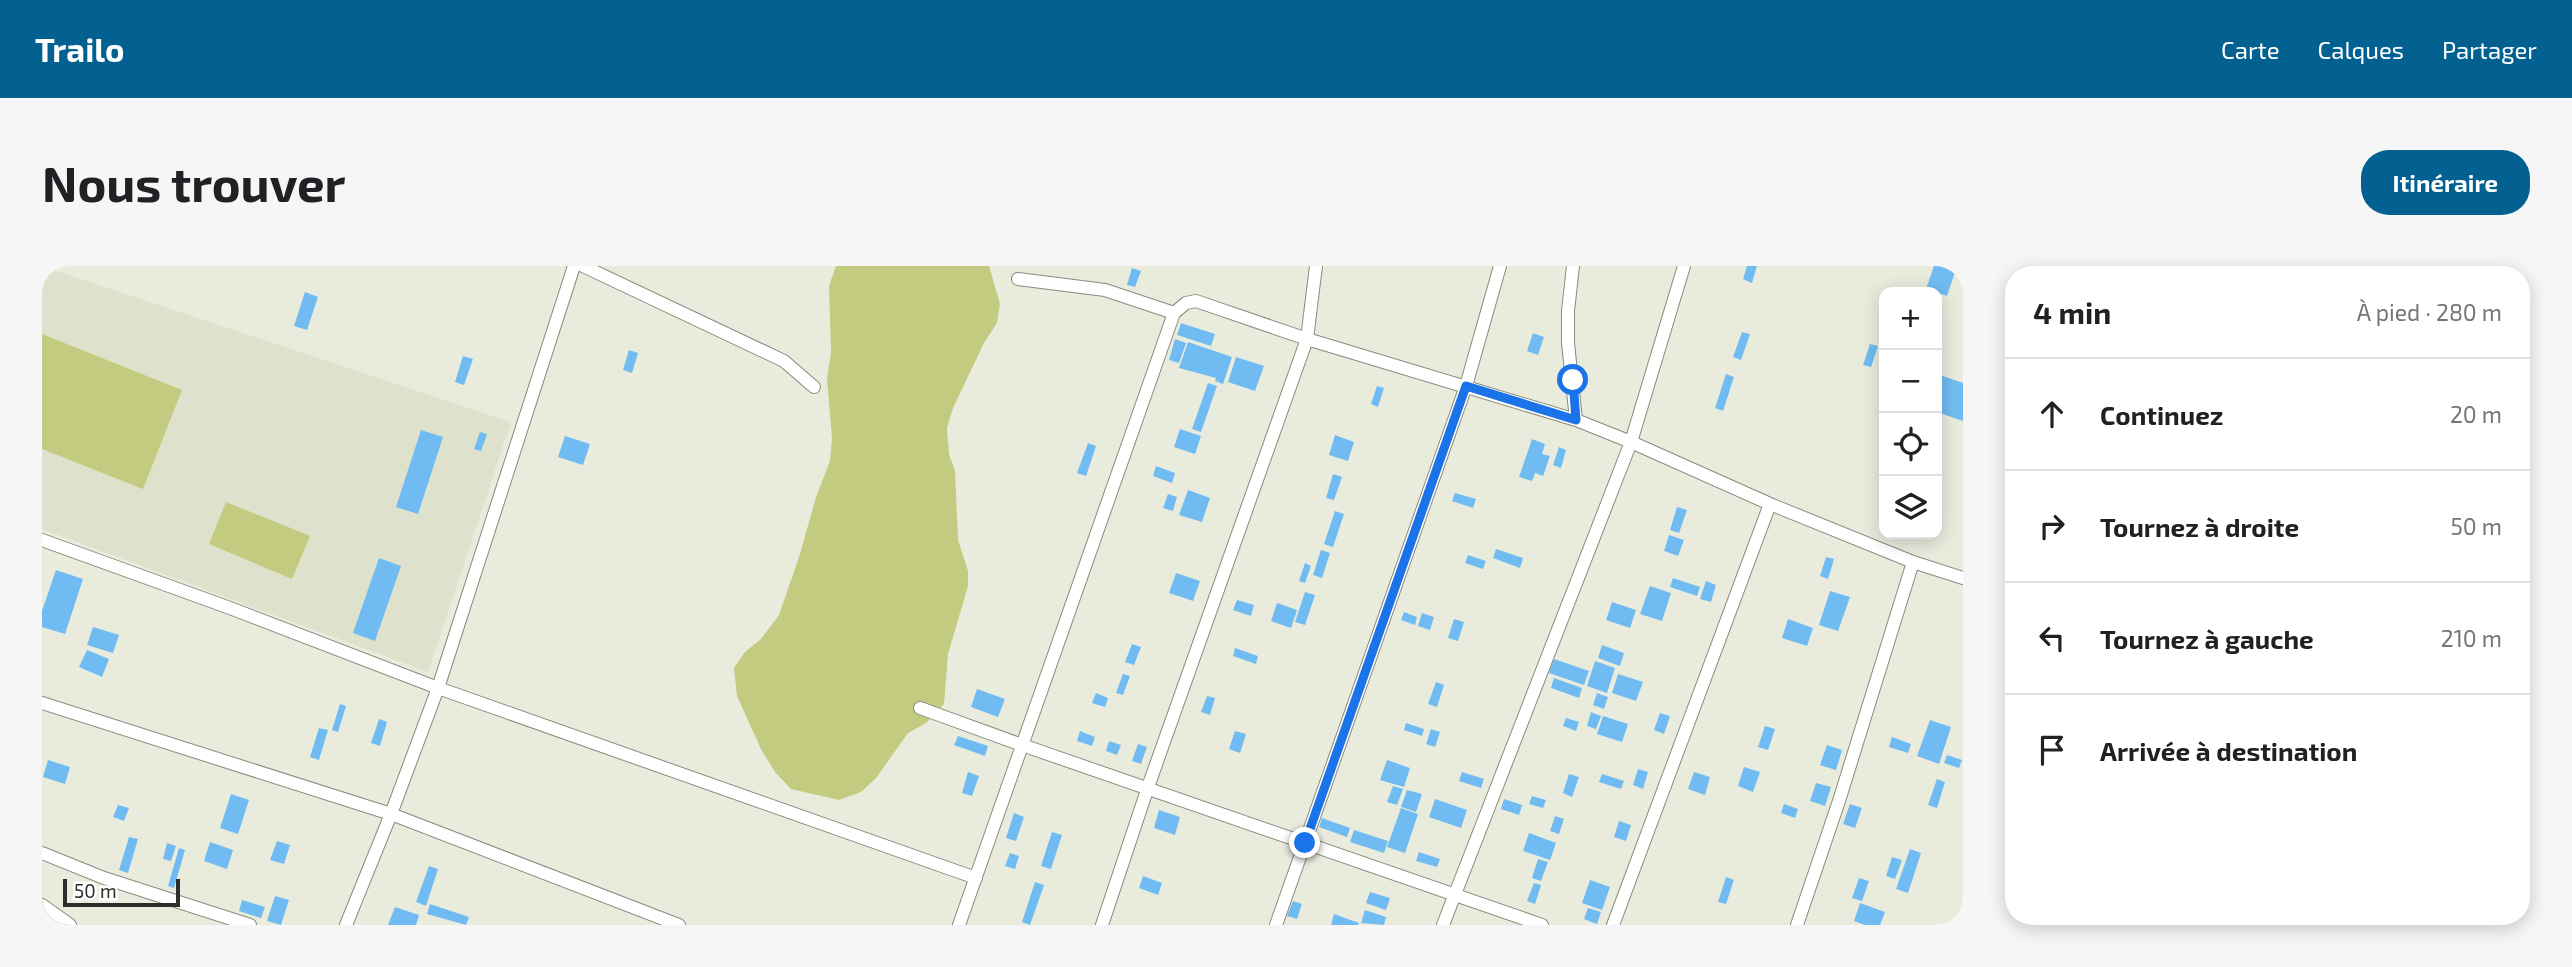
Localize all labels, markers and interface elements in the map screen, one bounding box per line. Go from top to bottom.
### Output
text: Trailo [35,29,125,69]
text: Carte [2221,35,2280,64]
text: Calques [2318,35,2404,64]
text: Partager [2442,35,2537,64]
button: Itinéraire [2361,150,2530,215]
text: Nous trouver [42,153,346,212]
map controls [1879,287,1942,539]
button: + [1879,287,1942,350]
text: 4 min [2033,294,2111,330]
text: À pied · 280 m [2357,298,2502,326]
button: − [1879,350,1942,413]
route start [1557,364,1588,395]
icon: ahead [2033,395,2071,433]
text: Continuez [2100,399,2223,430]
text: 20 m [2450,400,2502,428]
button: locate [1879,413,1942,476]
button: layers [1879,476,1942,539]
icon: right [2033,507,2071,545]
text: Tournez à droite [2100,511,2299,542]
text: 50 m [2451,512,2502,540]
icon: left [2033,619,2071,657]
text: Tournez à gauche [2100,623,2314,654]
text: 210 m [2441,624,2502,652]
icon: arrive [2033,731,2071,769]
text: Arrivée à destination [2100,735,2357,766]
route end [1289,827,1320,858]
scale bar [63,876,180,908]
text: 50 m [74,879,117,902]

